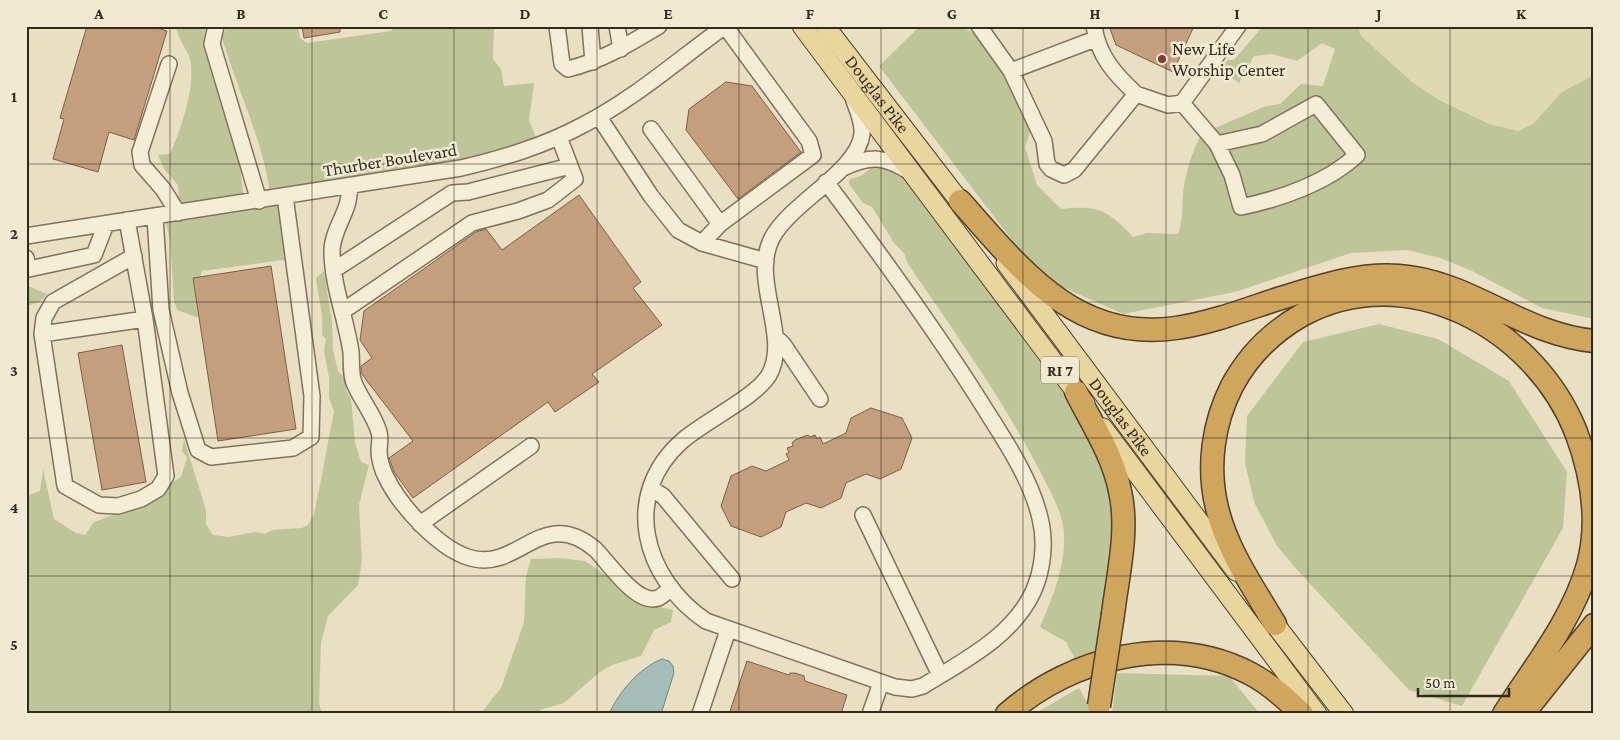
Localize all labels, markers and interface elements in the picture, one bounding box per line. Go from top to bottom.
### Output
text: A [93,5,104,22]
text: B [236,5,246,22]
text: C [378,5,388,22]
text: D [519,5,531,22]
text: E [663,5,673,22]
text: F [806,5,815,22]
text: G [947,5,957,22]
text: H [1090,5,1101,22]
text: I [1234,5,1240,22]
text: J [1374,5,1382,22]
text: K [1516,5,1527,22]
place label: New Life Worship Center [1172,39,1286,80]
street label: Douglas Pike [841,51,914,137]
marker: New Life Worship Center [1156,53,1168,65]
text: 1 [11,88,17,105]
street label: Thurber Boulevard [322,139,459,180]
text: 2 [10,225,18,242]
road number: RI 7 [1041,356,1079,384]
text: 3 [10,362,18,379]
street label: Douglas Pike [1085,374,1157,460]
text: 4 [10,499,19,516]
text: 5 [10,636,18,653]
scale bar [1418,665,1509,697]
text: 50 m [1425,675,1455,691]

